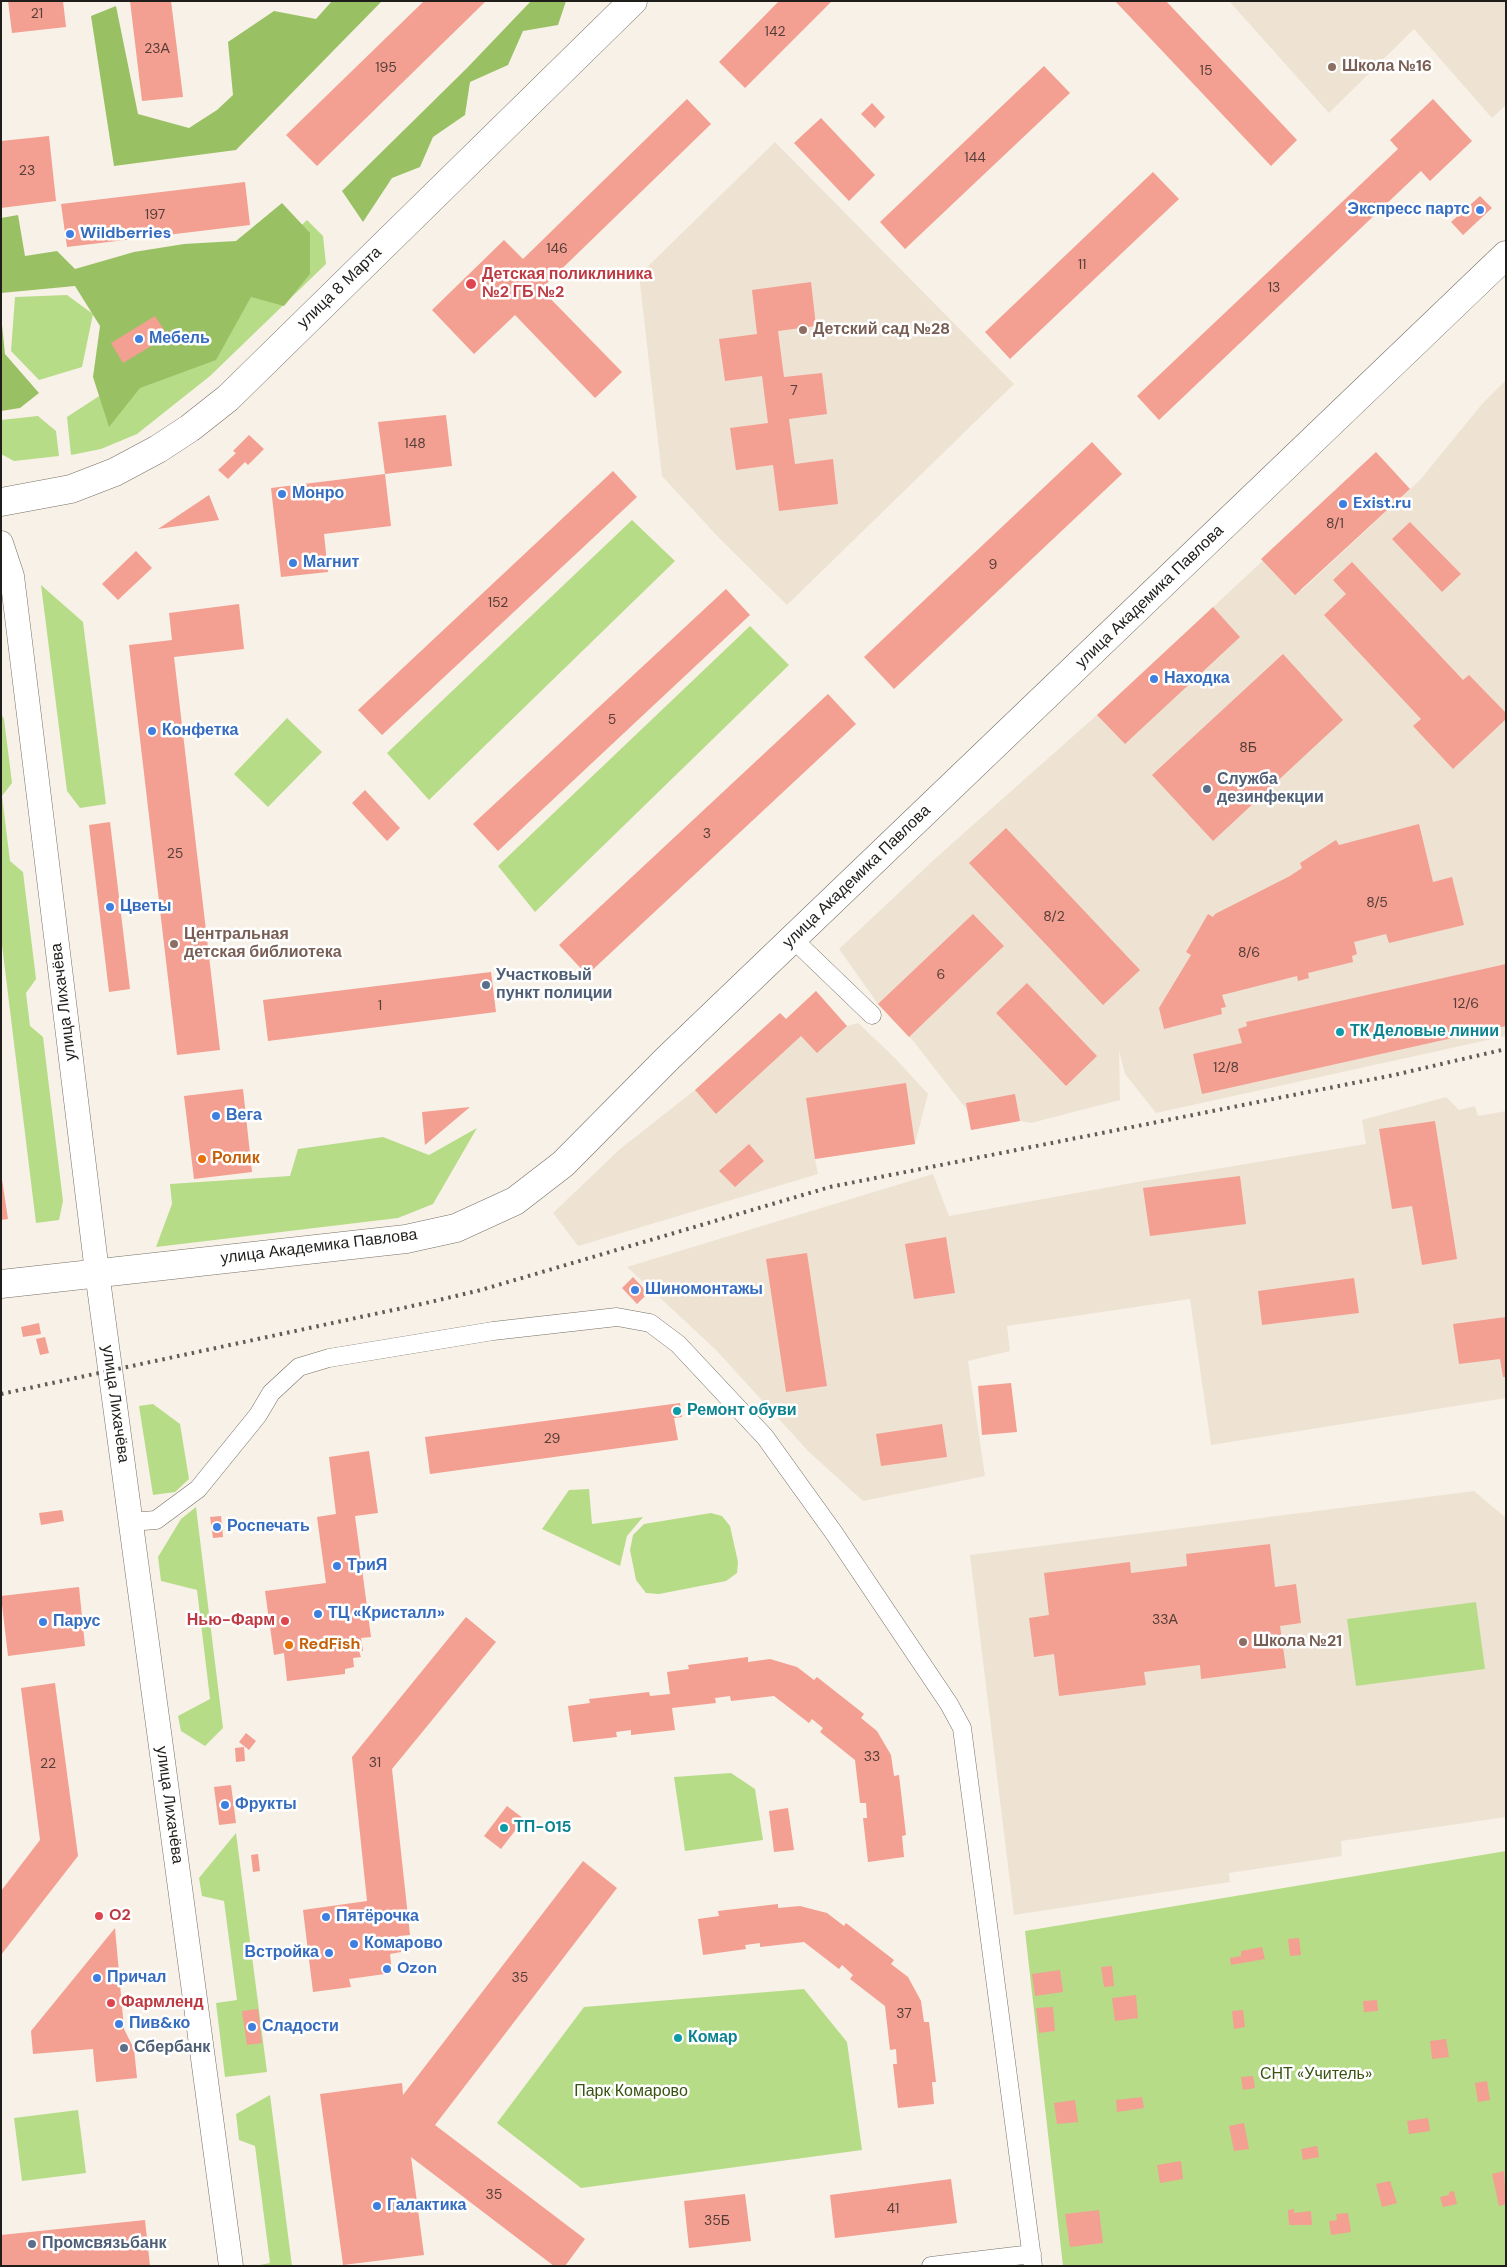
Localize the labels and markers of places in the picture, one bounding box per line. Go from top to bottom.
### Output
place label: Школа №16 [1342,57,1432,77]
marker: Школа №16 [1326,61,1338,73]
place label: Экспресс партс [1348,200,1470,220]
marker: Экспресс партс [1474,204,1486,216]
place label: Wildberries [80,224,171,244]
marker: Wildberries [64,228,76,240]
place label: Детская поликлиника №2 ГБ №2 [482,265,652,303]
marker: Детская поликлиника №2 ГБ №2 [464,277,478,291]
place label: Детский сад №28 [813,320,950,340]
marker: Детский сад №28 [797,324,809,336]
place label: Мебель [149,329,210,349]
marker: Мебель [133,333,145,345]
place label: Монро [292,484,344,504]
marker: Монро [276,488,288,500]
place label: Exist.ru [1353,494,1411,514]
marker: Exist.ru [1337,498,1349,510]
place label: Магнит [303,553,359,573]
marker: Магнит [287,557,299,569]
place label: Находка [1164,669,1230,689]
marker: Находка [1148,673,1160,685]
place label: Конфетка [162,721,238,741]
marker: Конфетка [146,725,158,737]
place label: Служба дезинфекции [1217,770,1324,808]
marker: Служба дезинфекции [1201,783,1213,795]
place label: Цветы [120,897,172,917]
marker: Цветы [104,901,116,913]
place label: Центральная детская библиотека [184,925,342,963]
marker: Центральная детская библиотека [168,938,180,950]
place label: Участковый пункт полиции [496,966,612,1004]
marker: Участковый пункт полиции [480,979,492,991]
place label: ТК Деловые линии [1350,1022,1499,1042]
marker: ТК Деловые линии [1334,1026,1346,1038]
place label: Вега [226,1106,262,1126]
marker: Вега [210,1110,222,1122]
place label: Ролик [212,1149,260,1169]
marker: Ролик [196,1153,208,1165]
place label: Шиномонтажы [645,1280,763,1300]
marker: Шиномонтажы [629,1284,641,1296]
place label: Ремонт обуви [687,1401,797,1421]
marker: Ремонт обуви [671,1405,683,1417]
place label: Роспечать [227,1517,310,1537]
marker: Роспечать [211,1521,223,1533]
place label: ТриЯ [347,1556,387,1576]
marker: ТриЯ [331,1560,343,1572]
place label: ТЦ «Кристалл» [328,1604,445,1624]
marker: ТЦ «Кристалл» [312,1608,324,1620]
place label: Нью-Фарм [187,1611,275,1631]
place label: Парус [53,1612,100,1632]
marker: Нью-Фарм [279,1615,291,1627]
marker: Парус [37,1616,49,1628]
place label: Школа №21 [1253,1632,1342,1652]
place label: RedFish [299,1635,360,1655]
marker: Школа №21 [1237,1636,1249,1648]
marker: RedFish [283,1639,295,1651]
place label: Фрукты [235,1795,297,1815]
marker: Фрукты [219,1799,231,1811]
place label: ТП-015 [514,1818,572,1838]
marker: ТП-015 [498,1822,510,1834]
place label: O2 [109,1906,131,1926]
place label: Пятёрочка [336,1907,419,1927]
marker: O2 [93,1910,105,1922]
marker: Пятёрочка [320,1911,332,1923]
place label: Комарово [364,1934,443,1954]
marker: Комарово [348,1938,360,1950]
place label: Встройка [244,1943,319,1963]
marker: Встройка [323,1947,335,1959]
place label: Ozon [397,1959,437,1979]
marker: Ozon [381,1963,393,1975]
place label: Причал [107,1968,166,1988]
marker: Причал [91,1972,103,1984]
place label: Фармленд [121,1993,204,2013]
marker: Фармленд [105,1997,117,2009]
place label: Пив&ко [129,2014,190,2034]
place label: Сладости [262,2017,339,2037]
marker: Пив&ко [113,2018,125,2030]
marker: Сладости [246,2021,258,2033]
place label: Комар [688,2028,738,2048]
marker: Комар [672,2032,684,2044]
place label: Сбербанк [134,2038,210,2058]
marker: Сбербанк [118,2042,130,2054]
place label: Галактика [387,2196,466,2216]
marker: Галактика [371,2200,383,2212]
place label: Промсвязьбанк [42,2234,167,2254]
marker: Промсвязьбанк [26,2238,38,2250]

